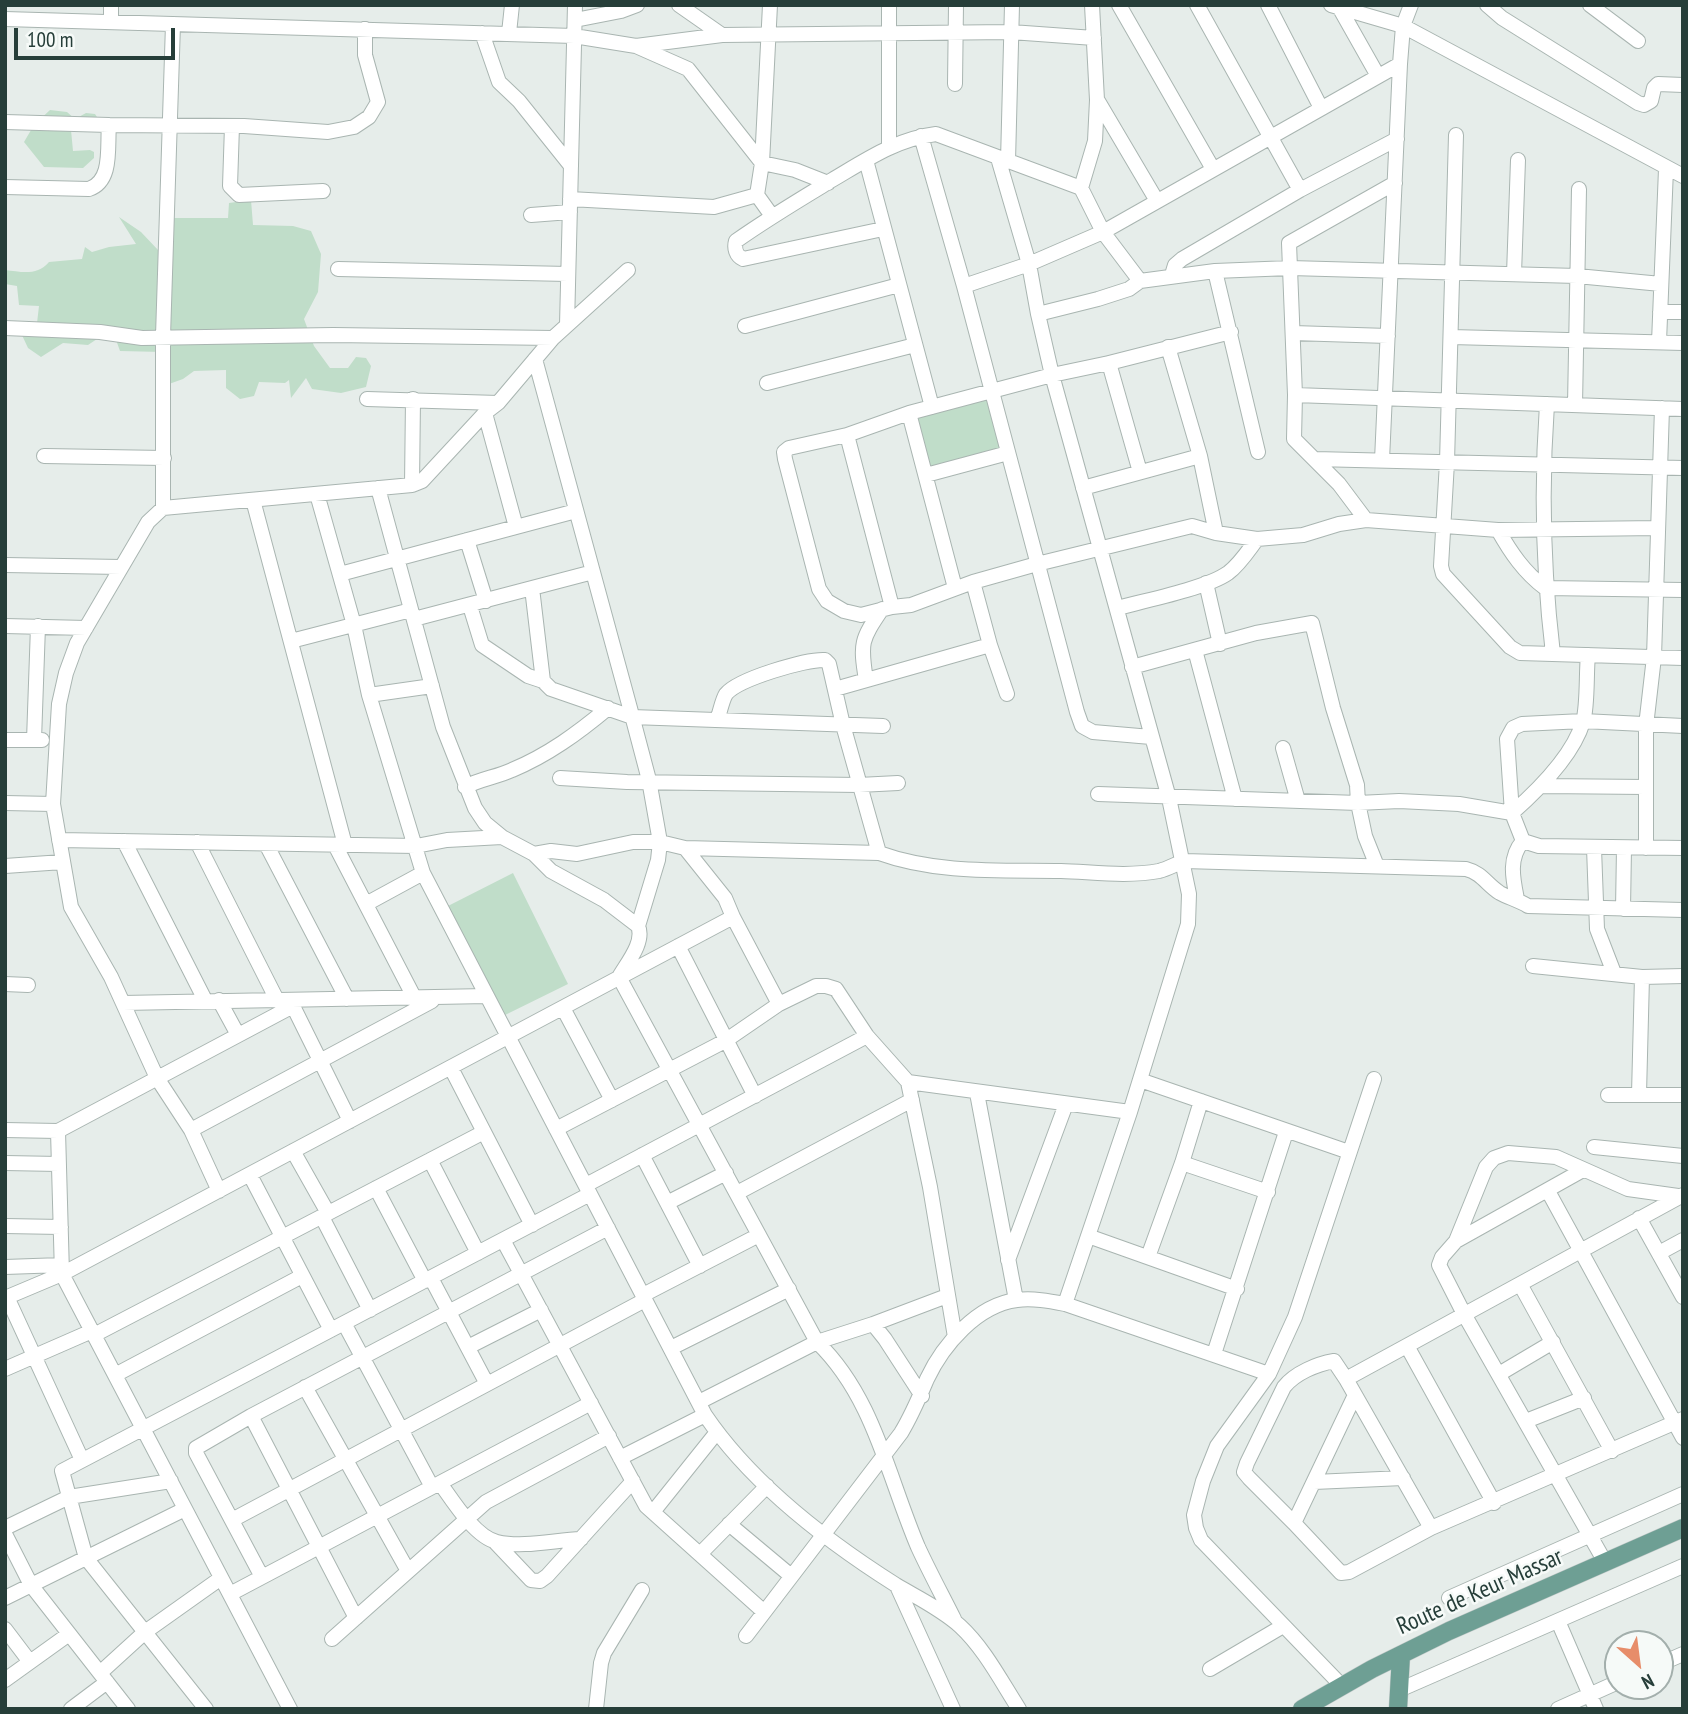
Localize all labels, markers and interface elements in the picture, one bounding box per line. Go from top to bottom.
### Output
scale bar [18,14,178,58]
text: 100 m [27,26,73,53]
street label: Route de Keur Massar [1393,1543,1567,1641]
north arrow [1604,1630,1674,1700]
text: N [1638,1669,1658,1695]

